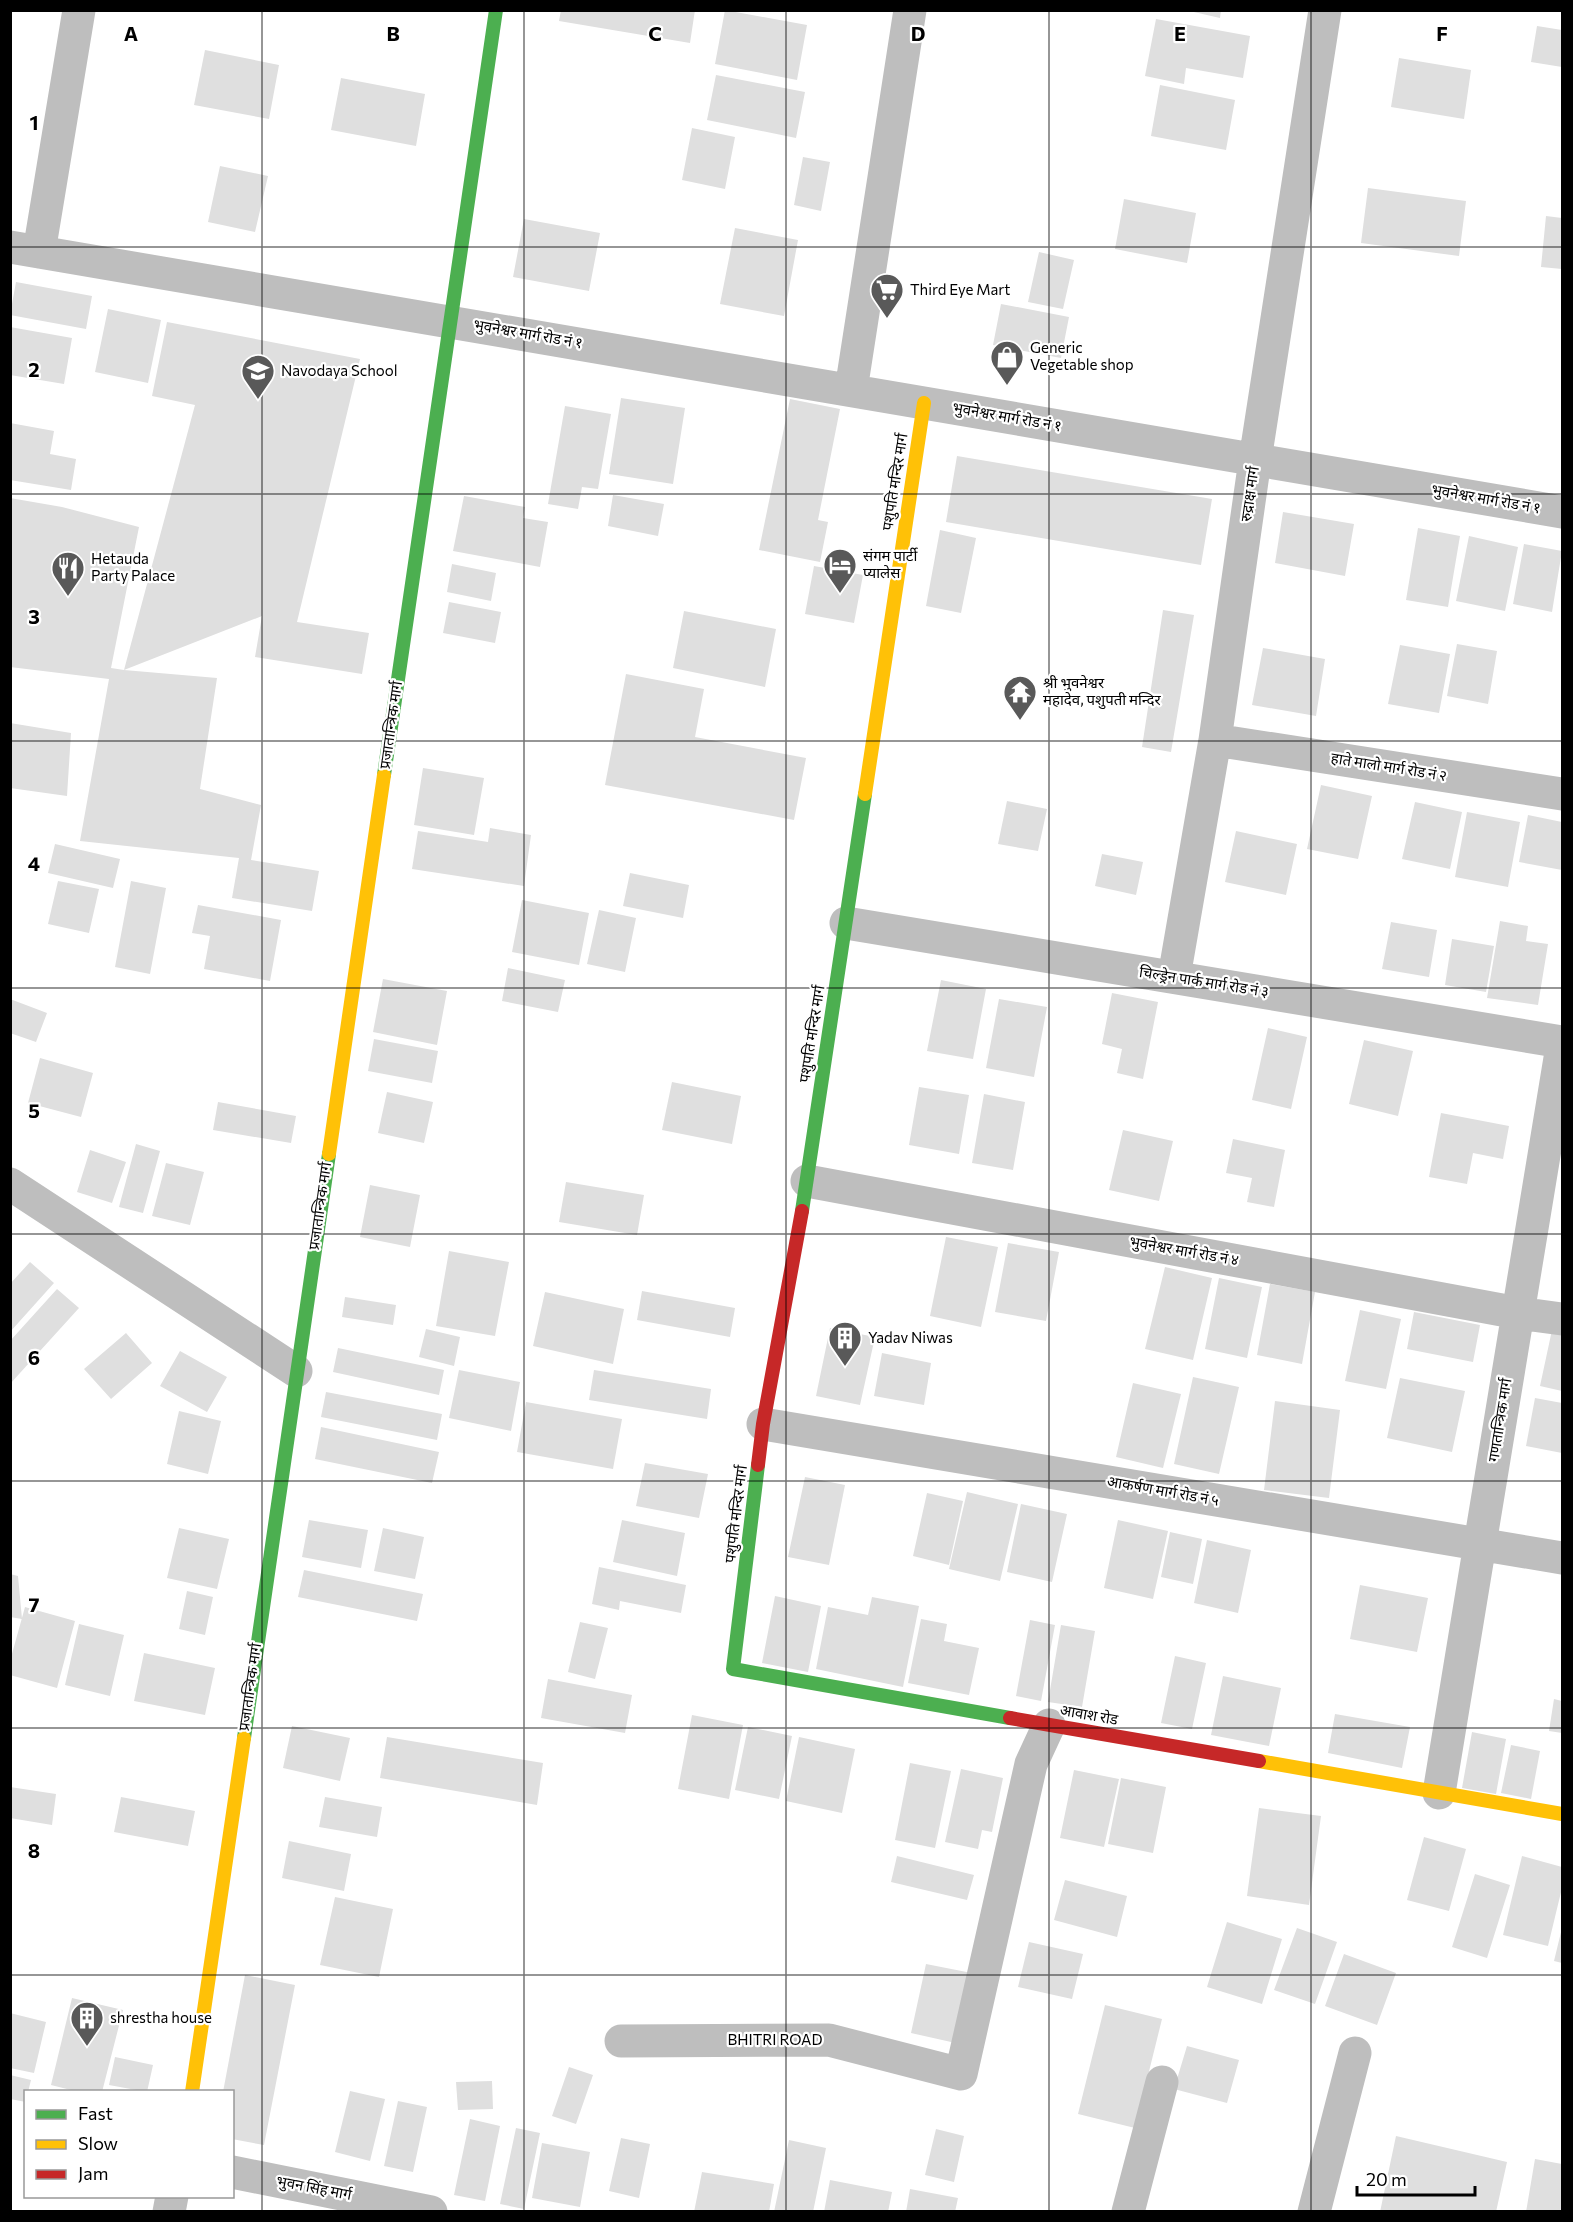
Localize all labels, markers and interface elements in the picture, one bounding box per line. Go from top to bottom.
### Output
text: A [124,21,138,45]
text: B [386,21,400,45]
text: C [648,21,662,45]
text: D [911,21,925,45]
text: E [1174,21,1186,45]
text: F [1436,21,1448,45]
text: 1 [29,110,39,134]
supermarket icon: Third Eye Mart [869,272,905,319]
place label: Third Eye Mart [910,280,1011,298]
street label: भुवनेश्वर मार्ग रोड नं १ [472,315,584,353]
place label: Generic Vegetable shop [1030,338,1134,373]
shop icon: Generic Vegetable shop [989,339,1025,386]
school or university icon: Navodaya School [240,353,276,400]
text: 2 [28,357,40,381]
place label: Navodaya School [281,361,398,379]
street label: भुवनेश्वर मार्ग रोड नं १ [951,398,1063,436]
street label: पशुपति मन्दिर मार्ग [877,431,913,532]
street label: रुद्राक्ष मार्ग [1236,464,1262,523]
street label: भुवनेश्वर मार्ग रोड नं १ [1430,480,1542,518]
place label: संगम पार्टी प्यालेस [863,546,918,581]
hotel icon: संगम पार्टी प्यालेस [822,547,858,594]
place label: Hetauda Party Palace [91,549,175,584]
restaurant icon: Hetauda Party Palace [50,550,86,597]
text: 3 [28,604,40,628]
place label: श्री भुवनेश्वर महादेव, पशुपती मन्दिर [1043,673,1161,710]
temple icon: श्री भुवनेश्वर महादेव, पशुपती मन्दिर [1002,674,1038,721]
street label: प्रजातान्त्रिक मार्ग [375,679,405,770]
street label: हाते मालो मार्ग रोड नं २ [1330,748,1448,784]
text: 4 [28,851,40,875]
street label: चिल्ड्रेन पार्क मार्ग रोड नं ३ [1138,962,1270,1001]
street label: पशुपति मन्दिर मार्ग [794,983,830,1084]
text: 5 [28,1098,40,1122]
street label: प्रजातान्त्रिक मार्ग [304,1160,334,1251]
street label: भुवनेश्वर मार्ग रोड नं ४ [1128,1232,1240,1270]
building icon: Yadav Niwas [827,1320,863,1367]
place label: Yadav Niwas [868,1328,953,1346]
text: 6 [28,1345,40,1369]
street label: गणतान्त्रिक मार्ग [1484,1376,1515,1463]
street label: पशुपति मन्दिर मार्ग [720,1463,752,1564]
street label: आकर्षण मार्ग रोड नं ५ [1106,1471,1221,1509]
text: 7 [29,1592,40,1616]
street label: प्रजातान्त्रिक मार्ग [234,1641,264,1732]
street label: आवाश रोड [1059,1700,1121,1728]
text: 8 [28,1838,40,1862]
building icon: shrestha house [69,2000,105,2047]
place label: shrestha house [110,2008,212,2026]
street label: BHITRI ROAD [728,2030,822,2048]
legend [24,2090,234,2198]
text: Fast [78,2102,113,2124]
text: Slow [78,2132,118,2154]
scale bar [1357,2159,1476,2197]
text: Jam [78,2162,108,2184]
text: 20 m [1366,2168,1407,2190]
street label: भुवन सिंह मार्ग [275,2171,354,2205]

